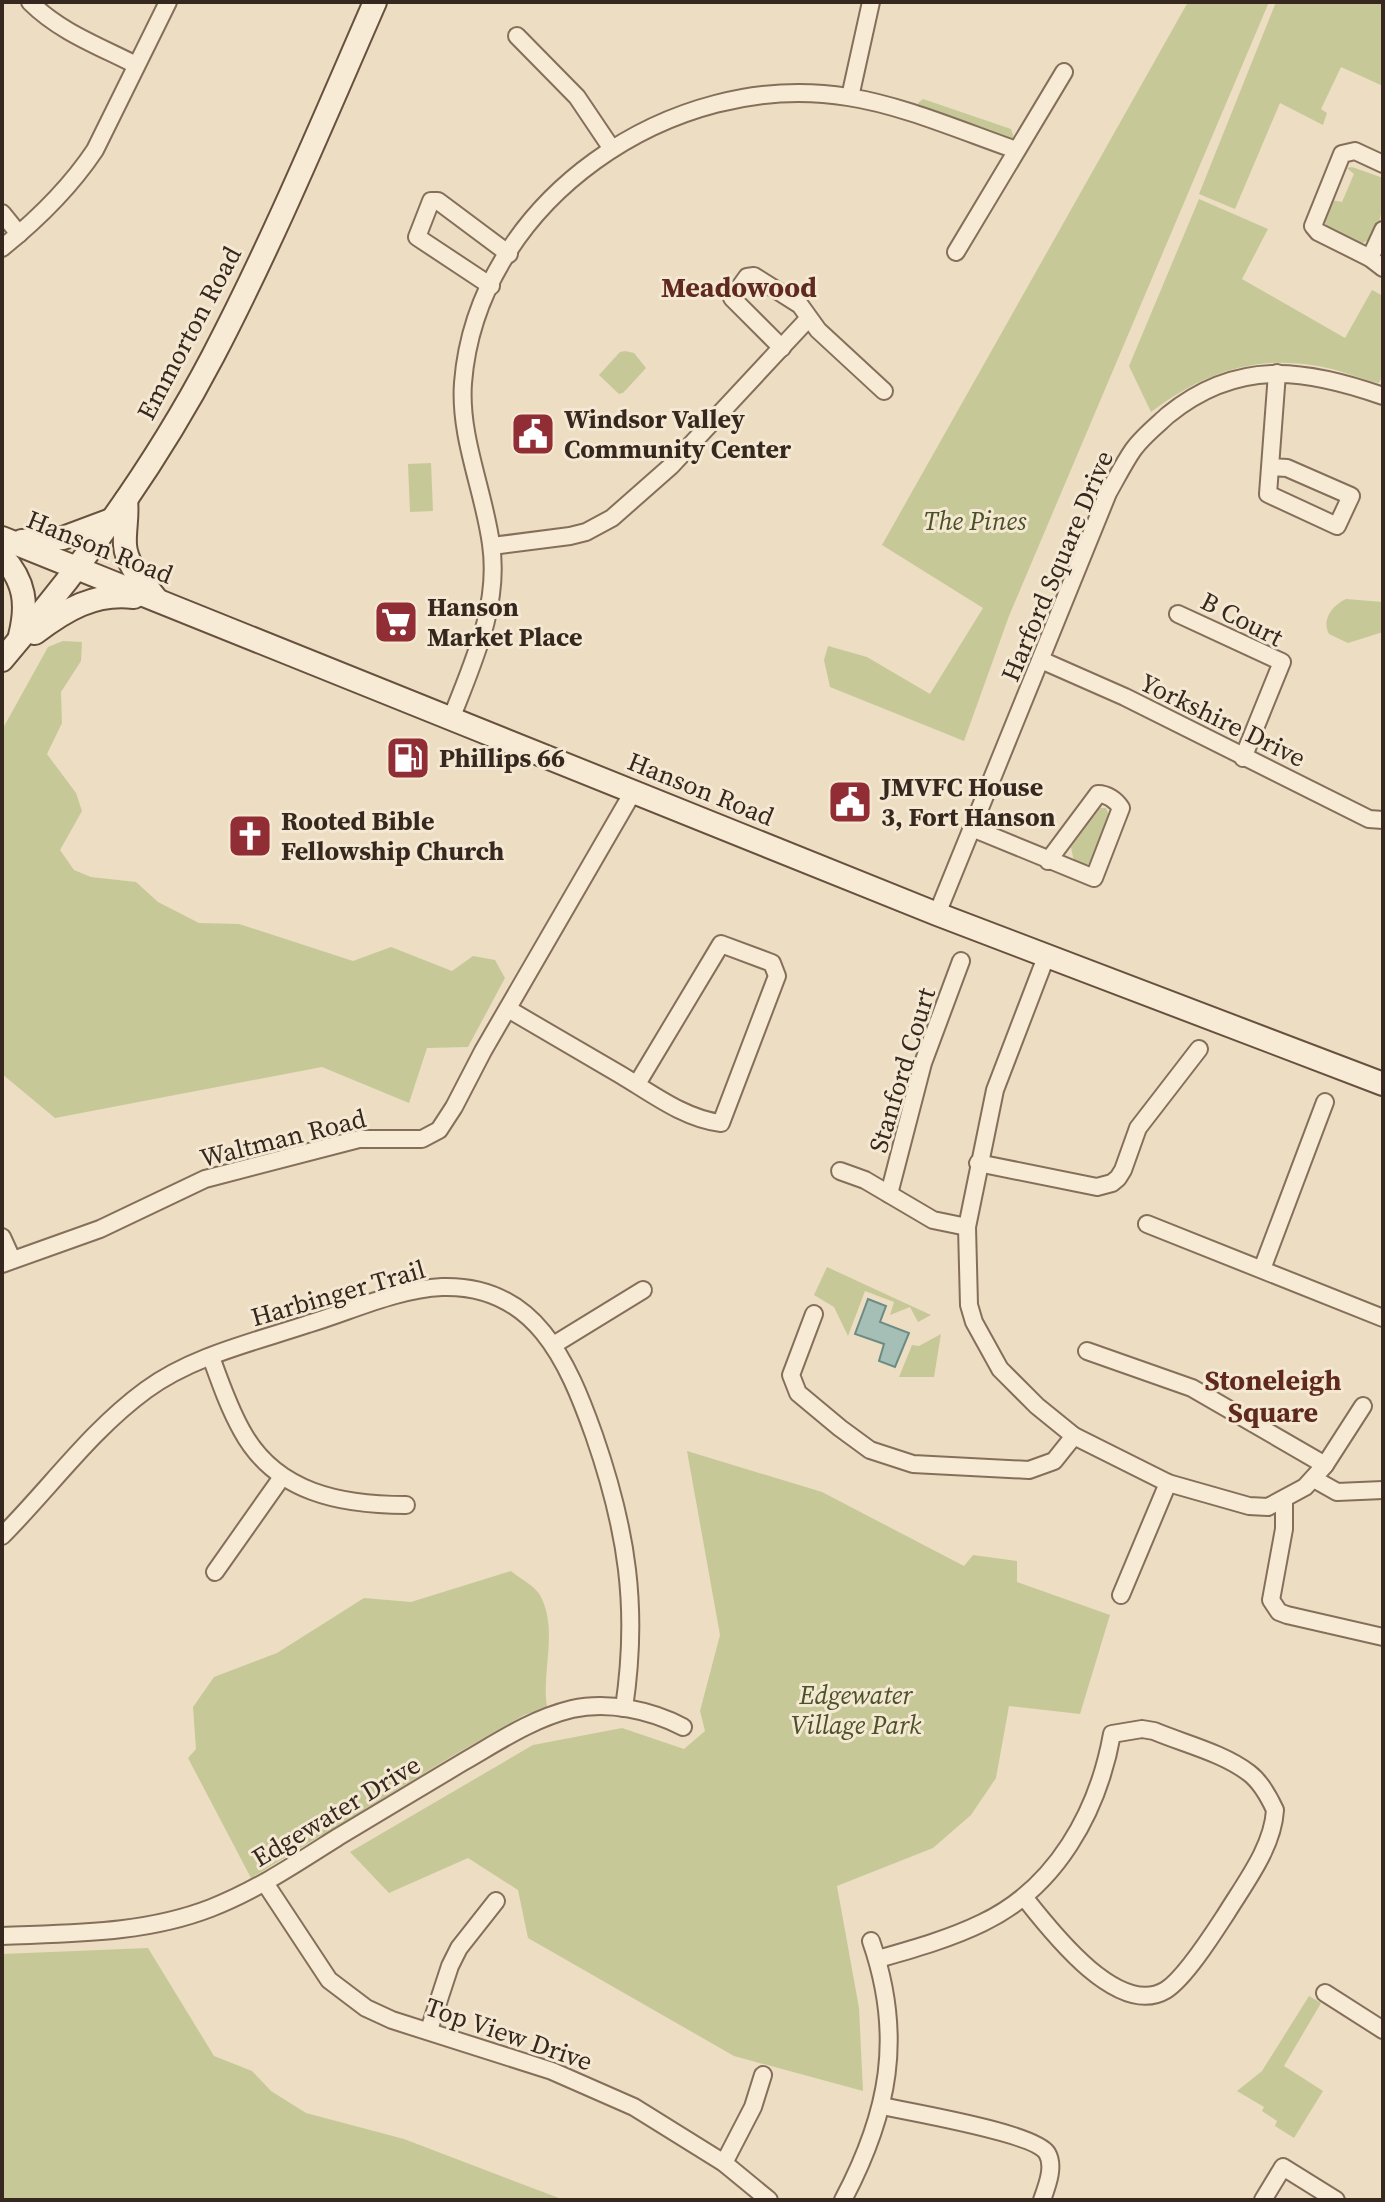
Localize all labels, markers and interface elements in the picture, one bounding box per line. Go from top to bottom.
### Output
street label: Emmorton Road [128,240,250,426]
district label: Meadowood [661,268,817,306]
place label: Windsor Valley Community Center [564,401,792,467]
public building icon: Windsor Valley Community Center [509,410,557,458]
street label: Harford Square Drive [992,445,1122,687]
street label: Hanson Road [21,501,179,593]
park label: The Pines [924,503,1027,539]
street label: B Court [1195,583,1290,655]
place label: Hanson Market Place [427,589,583,655]
supermarket icon: Hanson Market Place [372,598,420,646]
street label: Yorkshire Drive [1134,664,1312,776]
fuel station icon: Phillips 66 [384,734,432,782]
place label: Phillips 66 [439,740,565,776]
street label: Hanson Road [622,743,780,835]
place label: JMVFC House 3, Fort Hanson [879,769,1056,835]
public building icon: JMVFC House 3, Fort Hanson [826,778,874,826]
place label: Rooted Bible Fellowship Church [281,803,504,869]
church icon: Rooted Bible Fellowship Church [226,812,274,860]
street label: Stanford Court [860,983,944,1157]
street label: Waltman Road [196,1100,370,1176]
street label: Harbinger Trail [247,1251,430,1335]
district label: Stoneleigh Square [1205,1361,1341,1431]
park label: Edgewater Village Park [791,1677,922,1743]
street label: Edgewater Drive [245,1747,427,1875]
street label: Top View Drive [421,1989,597,2079]

